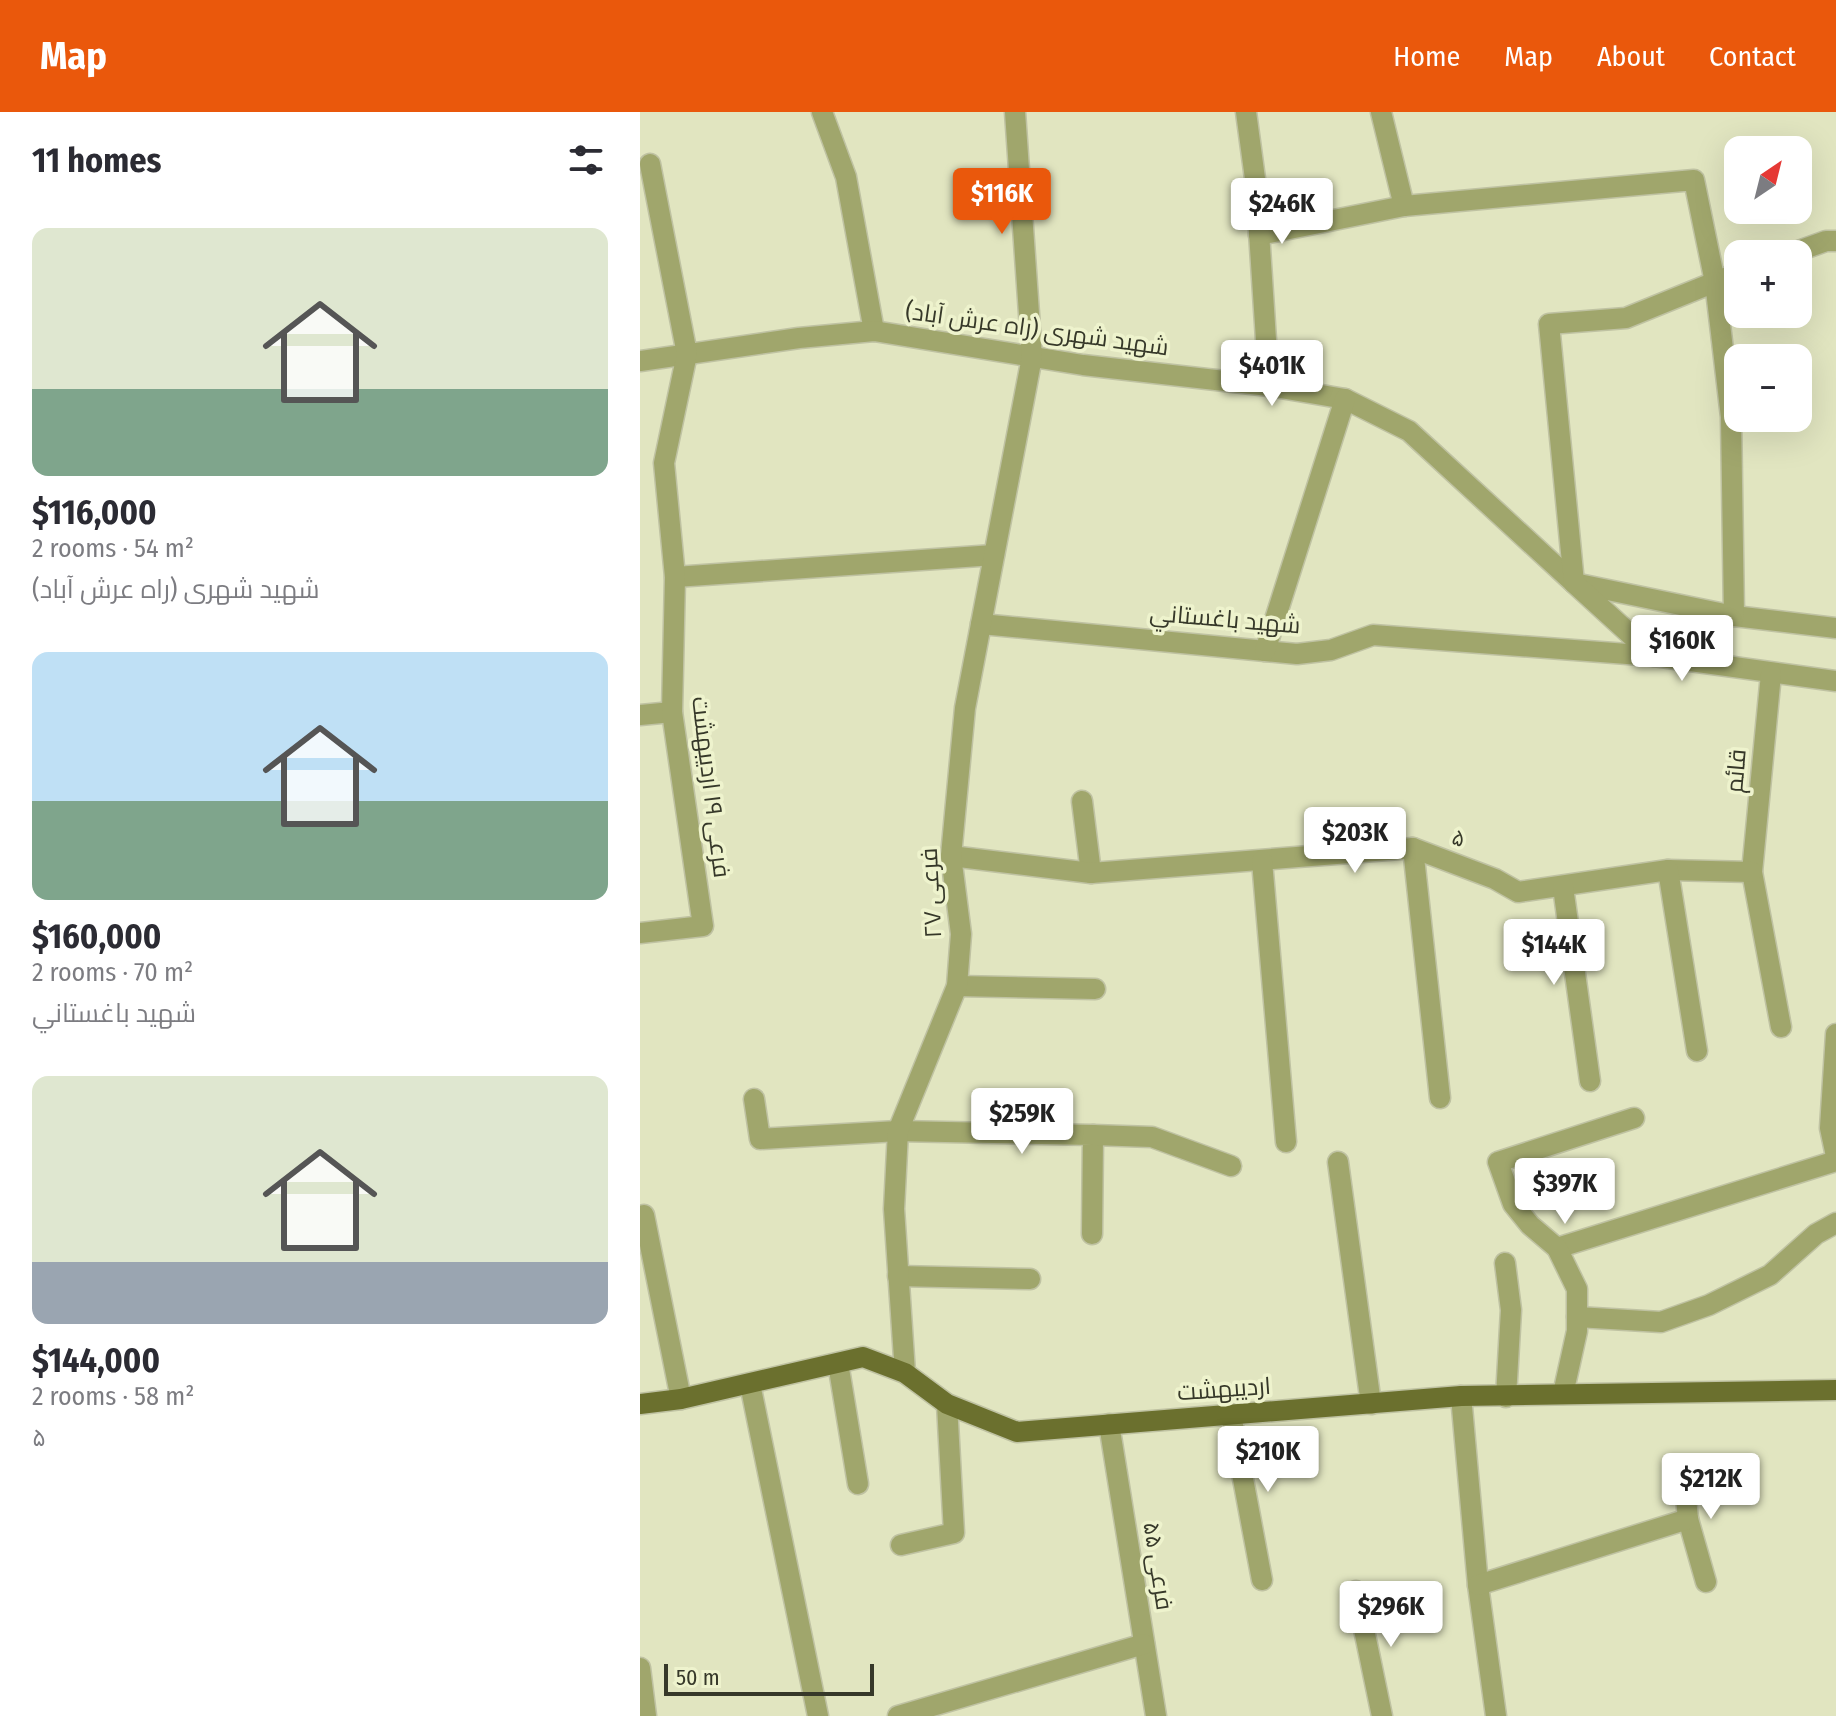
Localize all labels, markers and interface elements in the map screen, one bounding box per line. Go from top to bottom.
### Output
text: Map [40,33,107,79]
text: Home [1393,40,1460,73]
text: Map [1504,40,1553,73]
text: About [1597,40,1665,73]
text: Contact [1709,40,1796,73]
north arrow [1724,136,1812,224]
map controls [1724,136,1812,432]
icon: filters [564,138,608,182]
text: 11 homes [32,140,161,181]
pin: $116K [946,168,1058,236]
text: $116K [971,178,1033,209]
pin: $246K [1226,178,1338,246]
text: $246K [1249,188,1315,219]
button: + [1724,240,1812,328]
icon: home [248,280,392,424]
street label: شهید شهری (راه عرش آباد) [904,297,1170,361]
pin: $401K [1216,340,1328,408]
button: − [1724,344,1812,432]
text: $401K [1239,350,1305,381]
text: $116,000 [32,492,157,533]
text: 2 rooms · 54 m² [32,533,194,564]
text: شهید شهری (راه عرش آباد) [32,574,320,605]
street label: شهيد باغستاني [1148,598,1302,645]
pin: $160K [1626,615,1738,683]
text: $160K [1649,625,1715,656]
street label: فرعی ۱۹ اردیبهشت [686,695,736,879]
icon: home [248,704,392,848]
street label: قائم [1720,748,1754,794]
pin: $203K [1299,807,1411,875]
text: $203K [1322,817,1388,848]
street label: ۵ [1448,823,1470,853]
street label: فرعی ۲۷ [915,847,947,939]
text: $160,000 [32,916,161,957]
pin: $144K [1498,919,1610,987]
text: $144K [1522,929,1586,960]
text: 2 rooms · 70 m² [32,957,193,988]
text: شهيد باغستاني [32,998,196,1029]
pin: $259K [966,1088,1078,1156]
text: $259K [989,1098,1055,1129]
icon: home [248,1128,392,1272]
pin: $397K [1509,1158,1621,1226]
text: $397K [1533,1168,1597,1199]
text: $144,000 [32,1340,160,1381]
street label: اردیبهشت [1176,1372,1272,1406]
text: 2 rooms · 58 m² [32,1381,194,1412]
text: ۵ [32,1422,46,1453]
pin: $210K [1212,1426,1324,1494]
text: $210K [1236,1436,1300,1467]
pin: $212K [1655,1453,1767,1521]
text: $212K [1680,1463,1742,1494]
street label: فرعی ۵۵ [1137,1520,1179,1612]
pin: $296K [1335,1581,1447,1649]
text: $296K [1358,1591,1424,1622]
scale bar [664,1660,874,1696]
text: 50 m [676,1664,720,1691]

